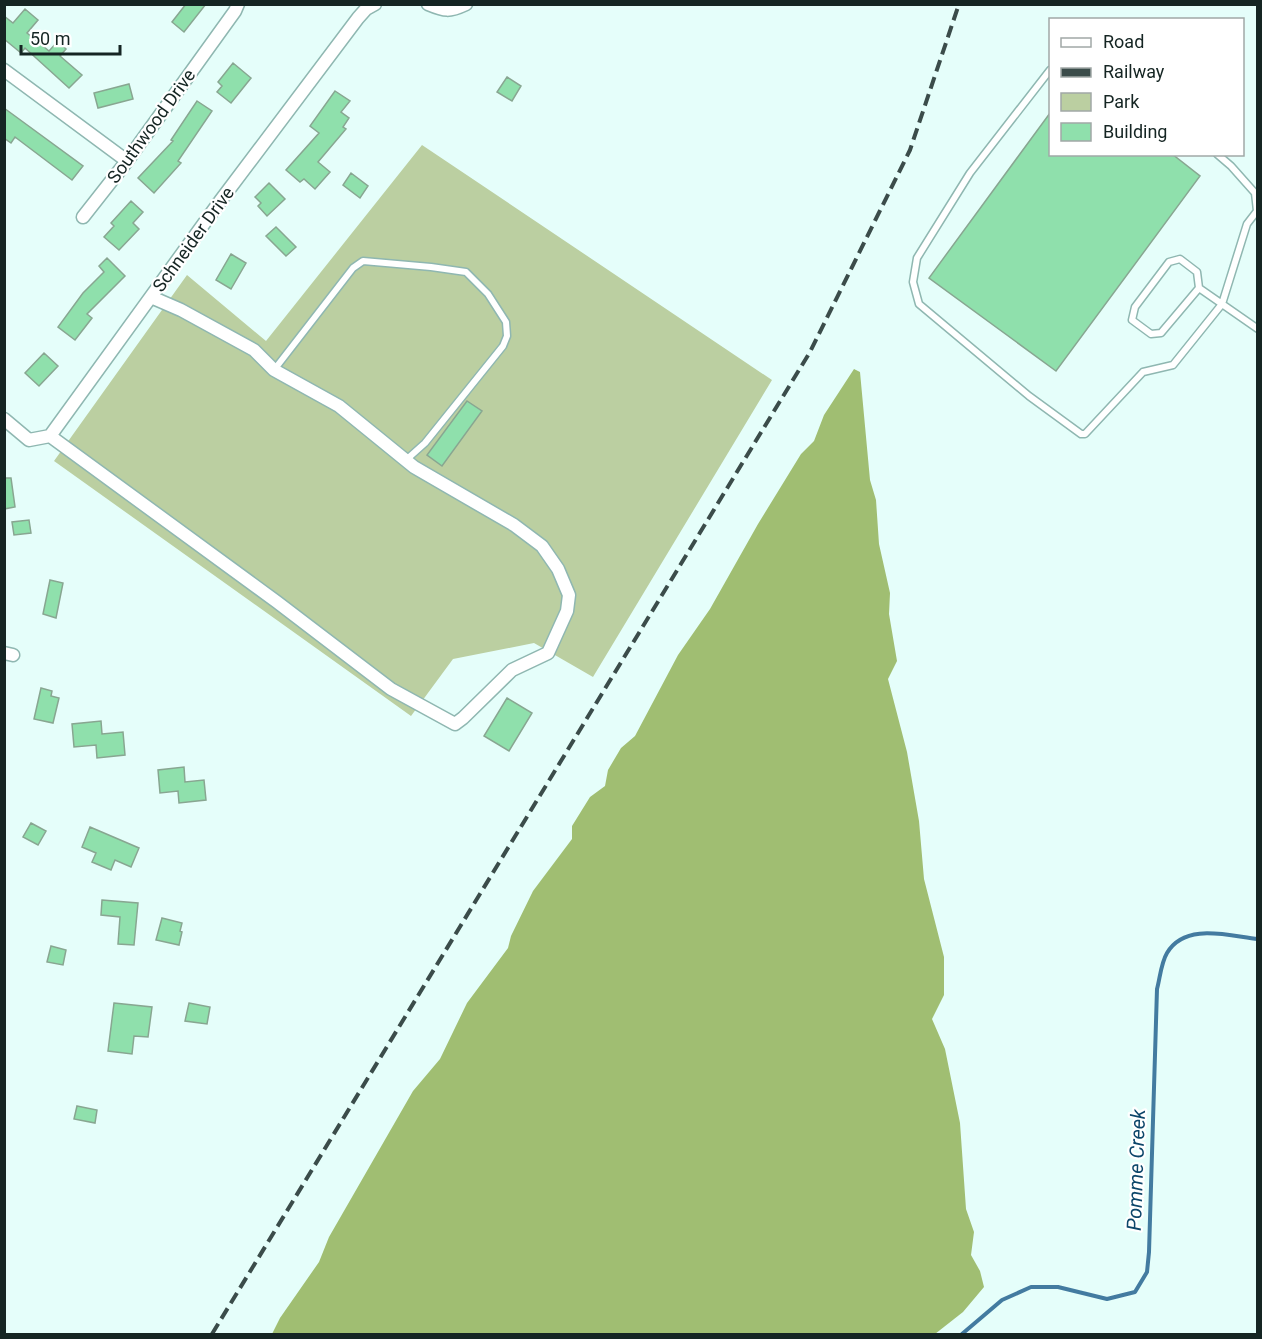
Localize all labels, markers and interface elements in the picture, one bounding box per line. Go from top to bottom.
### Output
scale bar [21,18,120,56]
legend [1049,18,1244,156]
text: 50 m [30,28,70,49]
text: Road [1103,31,1144,52]
text: Railway [1103,61,1165,82]
street label: Southwood Drive [103,65,199,187]
text: Park [1103,91,1140,112]
text: Building [1103,121,1167,142]
street label: Schneider Drive [148,182,238,296]
water label: Pomme Creek [1122,1108,1150,1231]

